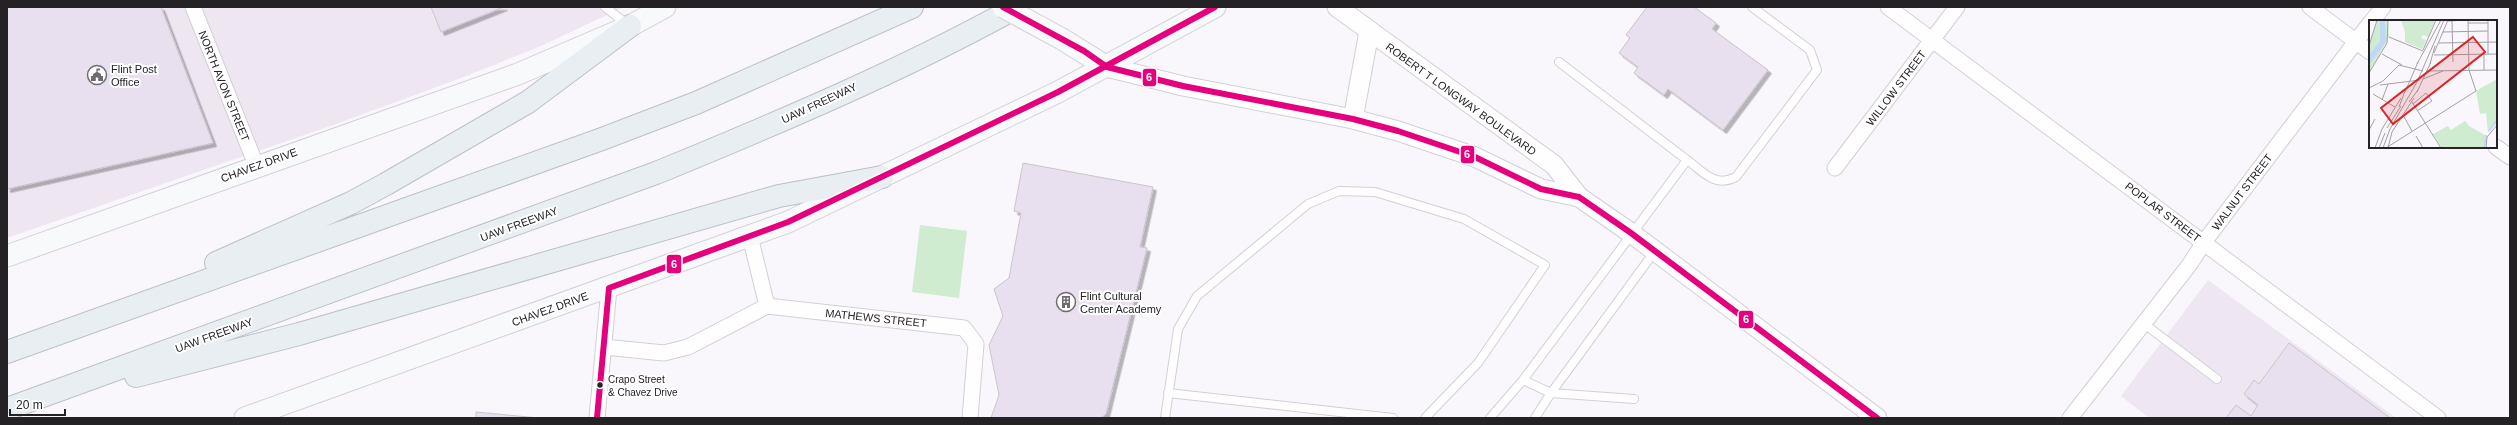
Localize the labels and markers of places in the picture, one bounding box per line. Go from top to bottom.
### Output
place label: Flint Post Office [111,63,157,88]
public building icon: Flint Post Office [86,64,108,86]
place label: Flint Cultural Center Academy [1080,290,1162,315]
building icon: Flint Cultural Center Academy [1055,291,1077,313]
place label: Crapo Street & Chavez Drive [608,374,678,398]
marker: Crapo Street & Chavez Drive [595,380,605,390]

